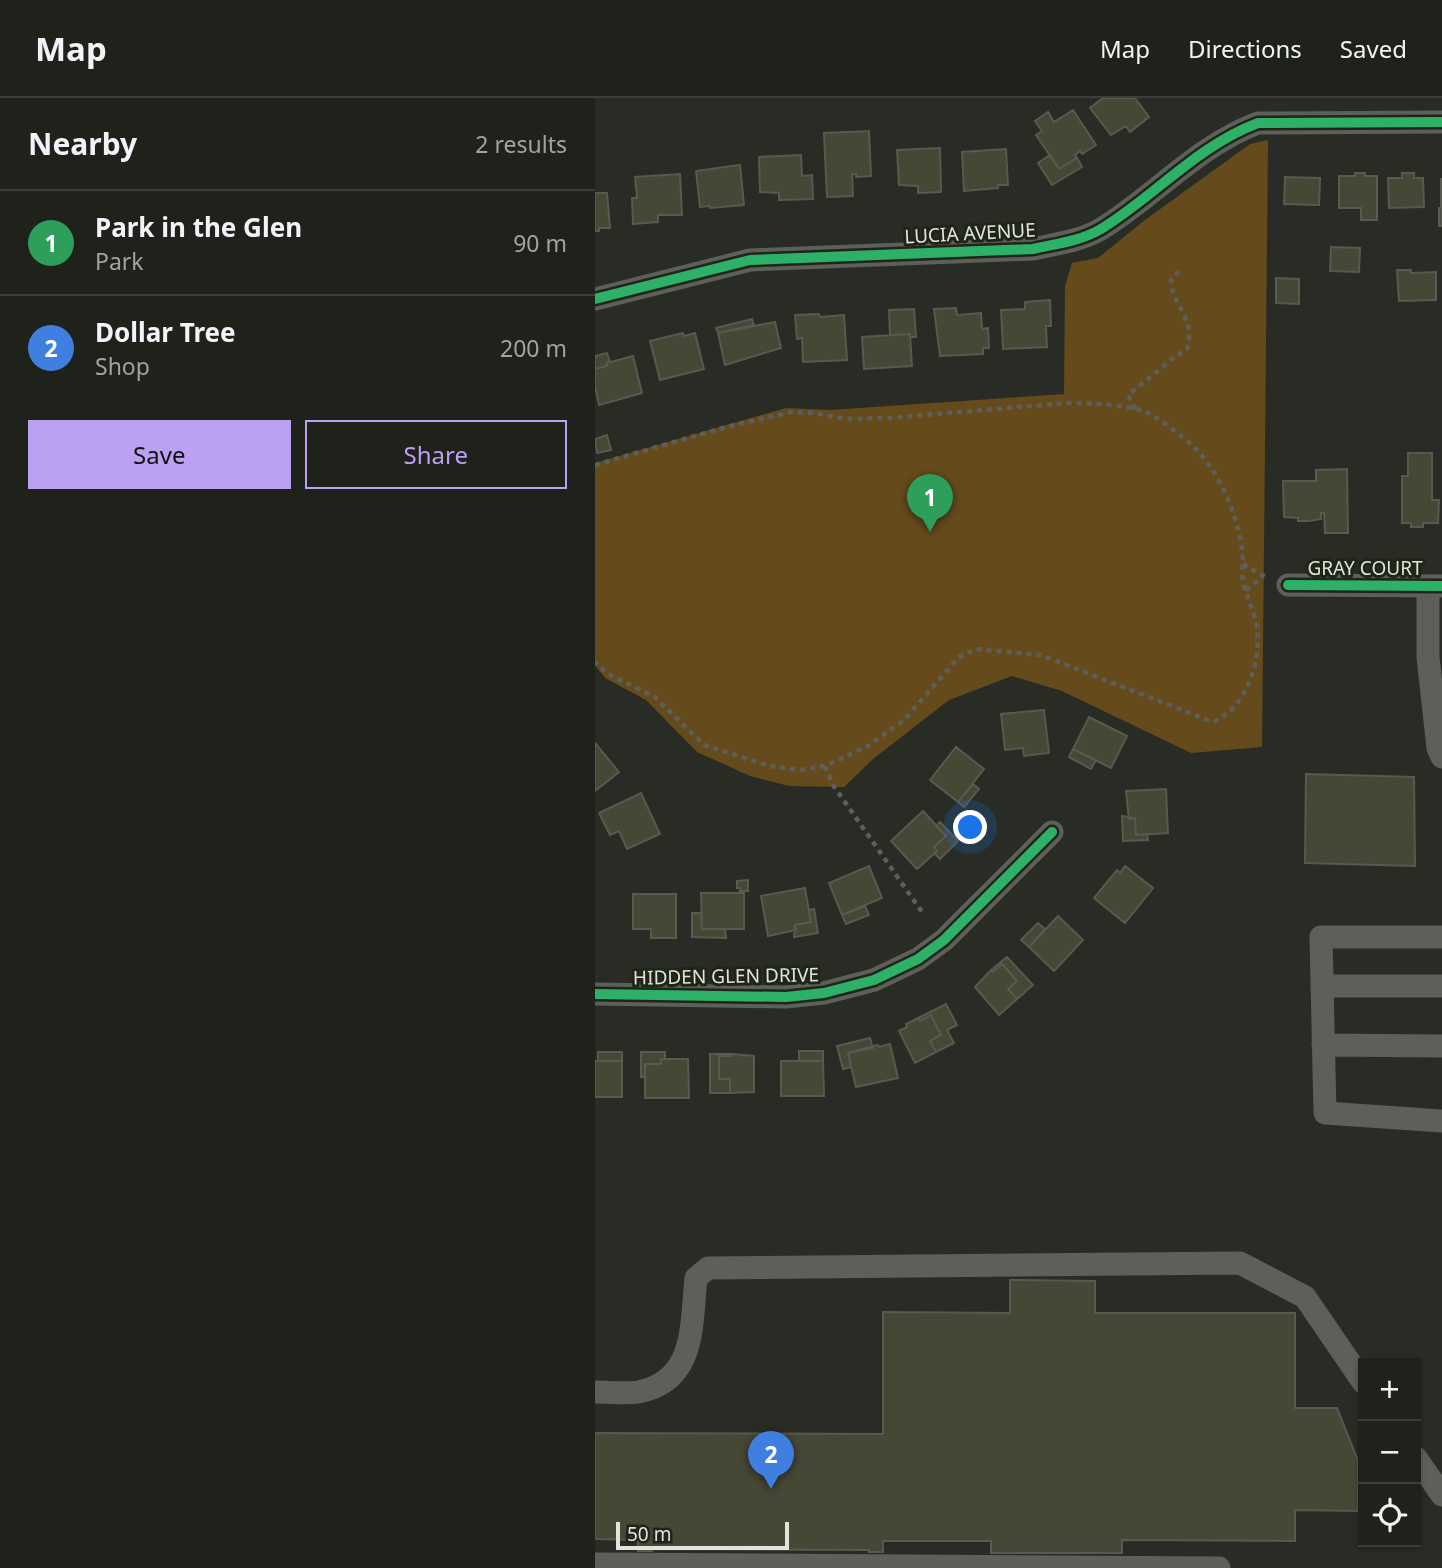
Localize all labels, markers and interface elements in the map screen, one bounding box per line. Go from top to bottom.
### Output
text: Map [35,26,107,71]
text: Map [1100,32,1150,65]
text: Directions [1188,32,1302,65]
text: Saved [1340,32,1407,65]
text: Nearby [28,123,137,164]
text: 2 results [475,128,567,160]
text: Park in the Glen [95,209,302,245]
street label: LUCIA AVENUE [904,217,1036,249]
text: 1 [44,227,58,259]
text: 90 m [513,227,567,259]
text: Park [95,245,144,277]
text: Dollar Tree [95,314,236,350]
text: 2 [44,332,58,364]
text: 200 m [500,332,567,364]
text: Shop [95,350,150,382]
button: Save [28,420,291,489]
button: Share [305,420,567,489]
pin: 1 [907,474,953,532]
street label: GRAY COURT [1307,555,1423,581]
your location [953,810,987,844]
street label: HIDDEN GLEN DRIVE [633,961,819,991]
map controls [1358,1358,1421,1547]
button: + [1358,1358,1421,1421]
button: − [1358,1421,1421,1484]
pin: 2 [748,1431,794,1489]
button: locate [1358,1484,1421,1547]
scale bar [616,1519,789,1551]
text: 50 m [627,1521,671,1547]

